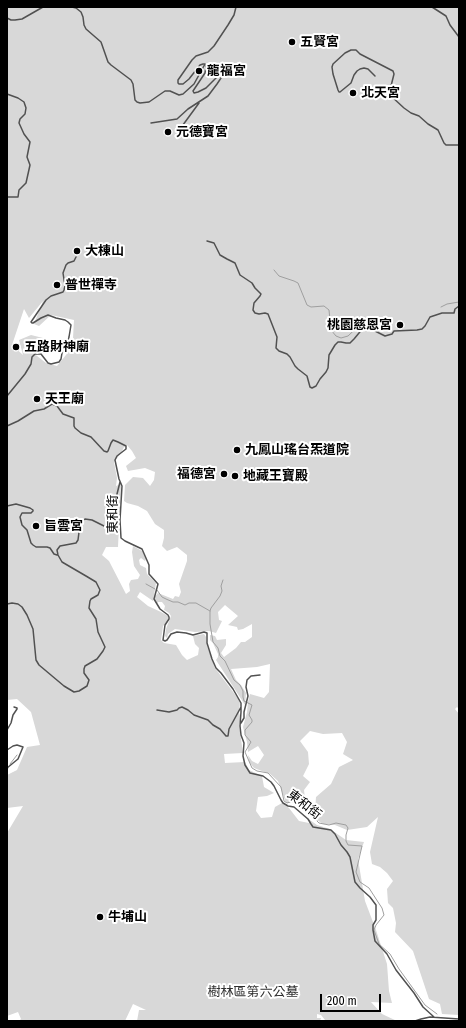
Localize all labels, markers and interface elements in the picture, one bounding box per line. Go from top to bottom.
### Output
place label: 五賢宮 [300,34,339,50]
marker: 五賢宮 [287,37,297,47]
place label: 龍福宮 [207,63,246,79]
marker: 龍福宮 [194,66,204,76]
place label: 北天宮 [361,85,400,101]
marker: 北天宮 [348,88,358,98]
place label: 元德寶宮 [176,124,228,140]
marker: 元德寶宮 [163,127,173,137]
place label: 大棟山 [85,243,124,259]
marker: 大棟山 [72,246,82,256]
place label: 普世禪寺 [65,277,117,293]
marker: 普世禪寺 [52,280,62,290]
place label: 桃園慈恩宮 [327,317,392,333]
marker: 桃園慈恩宮 [395,320,405,330]
place label: 五路財神廟 [24,339,89,355]
marker: 五路財神廟 [11,342,21,352]
place label: 天王廟 [45,391,84,407]
marker: 天王廟 [32,394,42,404]
place label: 九鳳山瑤台炁道院 [245,442,349,458]
marker: 九鳳山瑤台炁道院 [232,445,242,455]
place label: 福德宮 [177,466,216,482]
place label: 地藏王寶殿 [243,468,308,484]
marker: 福德宮 [219,469,229,479]
marker: 地藏王寶殿 [230,471,240,481]
street label: 東和街 [105,495,121,533]
place label: 旨雲宮 [44,518,83,534]
marker: 旨雲宮 [31,521,41,531]
street label: 東和街 [284,787,324,823]
place label: 牛埔山 [108,909,147,925]
marker: 牛埔山 [95,912,105,922]
park label: 樹林區第六公墓 [208,984,298,1000]
scale bar [322,986,383,1012]
text: 200 m [327,994,357,1008]

